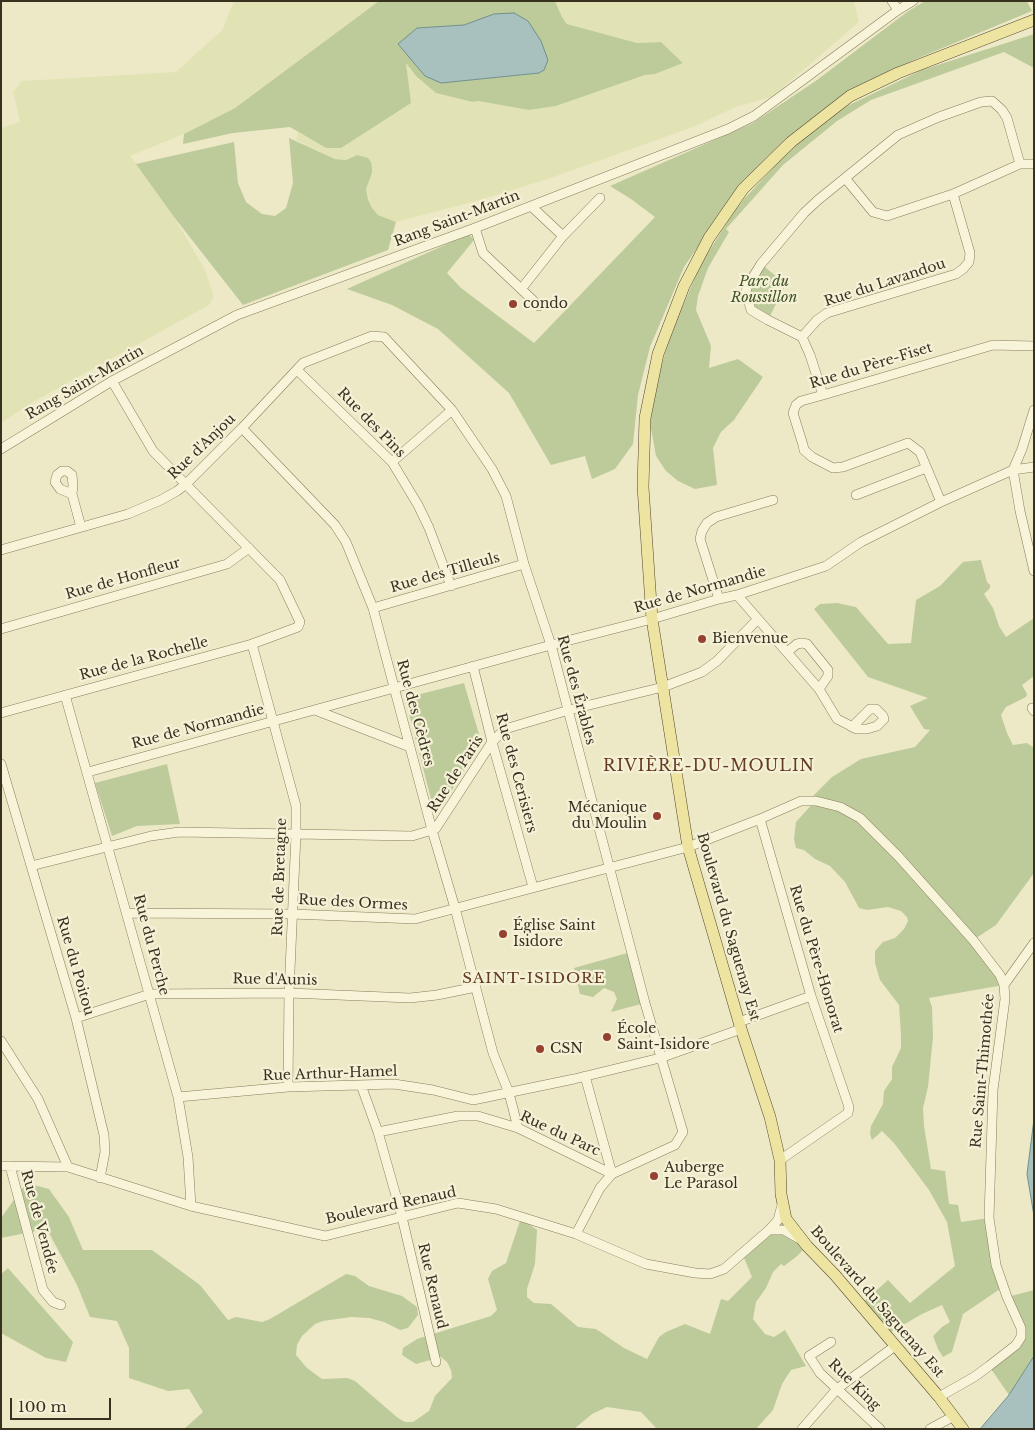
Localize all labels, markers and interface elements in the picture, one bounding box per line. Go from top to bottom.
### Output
street label: Rang Saint-Martin [392,187,522,251]
street label: Rue du Lavandou [822,255,948,311]
park label: Parc du Roussillon [731,274,797,306]
place label: condo [523,296,568,312]
marker: condo [507,298,519,310]
street label: Rue du Père-Fiset [808,339,934,393]
street label: Rang Saint-Martin [23,342,147,424]
street label: Rue des Pins [333,385,409,461]
street label: Rue d'Anjou [165,411,239,483]
street label: Rue des Tilleuls [388,549,502,597]
street label: Rue de Honfleur [64,555,182,603]
street label: Rue de Normandie [632,563,768,617]
place label: Bienvenue [712,631,788,647]
street label: Rue des Érables [553,633,599,747]
marker: Bienvenue [696,633,708,645]
street label: Rue de la Rochelle [78,634,210,684]
street label: Rue des Cèdres [393,658,437,768]
street label: Rue de Normandie [130,701,266,753]
street label: Rue des Cerisiers [492,711,540,835]
street label: Rue de Paris [425,732,487,816]
district label: RIVIÈRE-DU-MOULIN [601,756,817,776]
place label: Mécanique du Moulin [568,800,647,832]
marker: Mécanique du Moulin [651,810,663,822]
street label: Rue de Bretagne [270,818,290,936]
street label: Boulevard du Saguenay Est [693,831,763,1023]
street label: Rue du Père-Honorat [786,883,846,1035]
street label: Rue des Ormes [298,892,408,914]
street label: Rue du Perche [129,893,173,997]
street label: Rue du Poitou [53,915,97,1017]
place label: Église Saint Isidore [513,918,596,950]
marker: Église Saint Isidore [497,928,509,940]
district label: SAINT-ISIDORE [461,970,607,988]
street label: Rue d'Aunis [233,971,317,989]
street label: Rue Saint-Thimothée [968,993,998,1149]
place label: École Saint-Isidore [617,1021,710,1054]
marker: École Saint-Isidore [601,1031,613,1043]
place label: CSN [550,1041,583,1057]
marker: CSN [534,1043,546,1055]
street label: Rue Arthur-Hamel [262,1063,398,1085]
street label: Rue du Parc [517,1108,603,1160]
place label: Auberge Le Parasol [664,1160,738,1192]
street label: Rue de Vendée [17,1168,61,1276]
marker: Auberge Le Parasol [648,1170,660,1182]
street label: Boulevard Renaud [324,1184,458,1228]
street label: Boulevard du Saguenay Est [807,1223,947,1381]
street label: Rue Renaud [414,1241,450,1331]
street label: Rue King [824,1356,884,1414]
scale bar [12,1388,114,1420]
text: 100 m [18,1397,67,1416]

